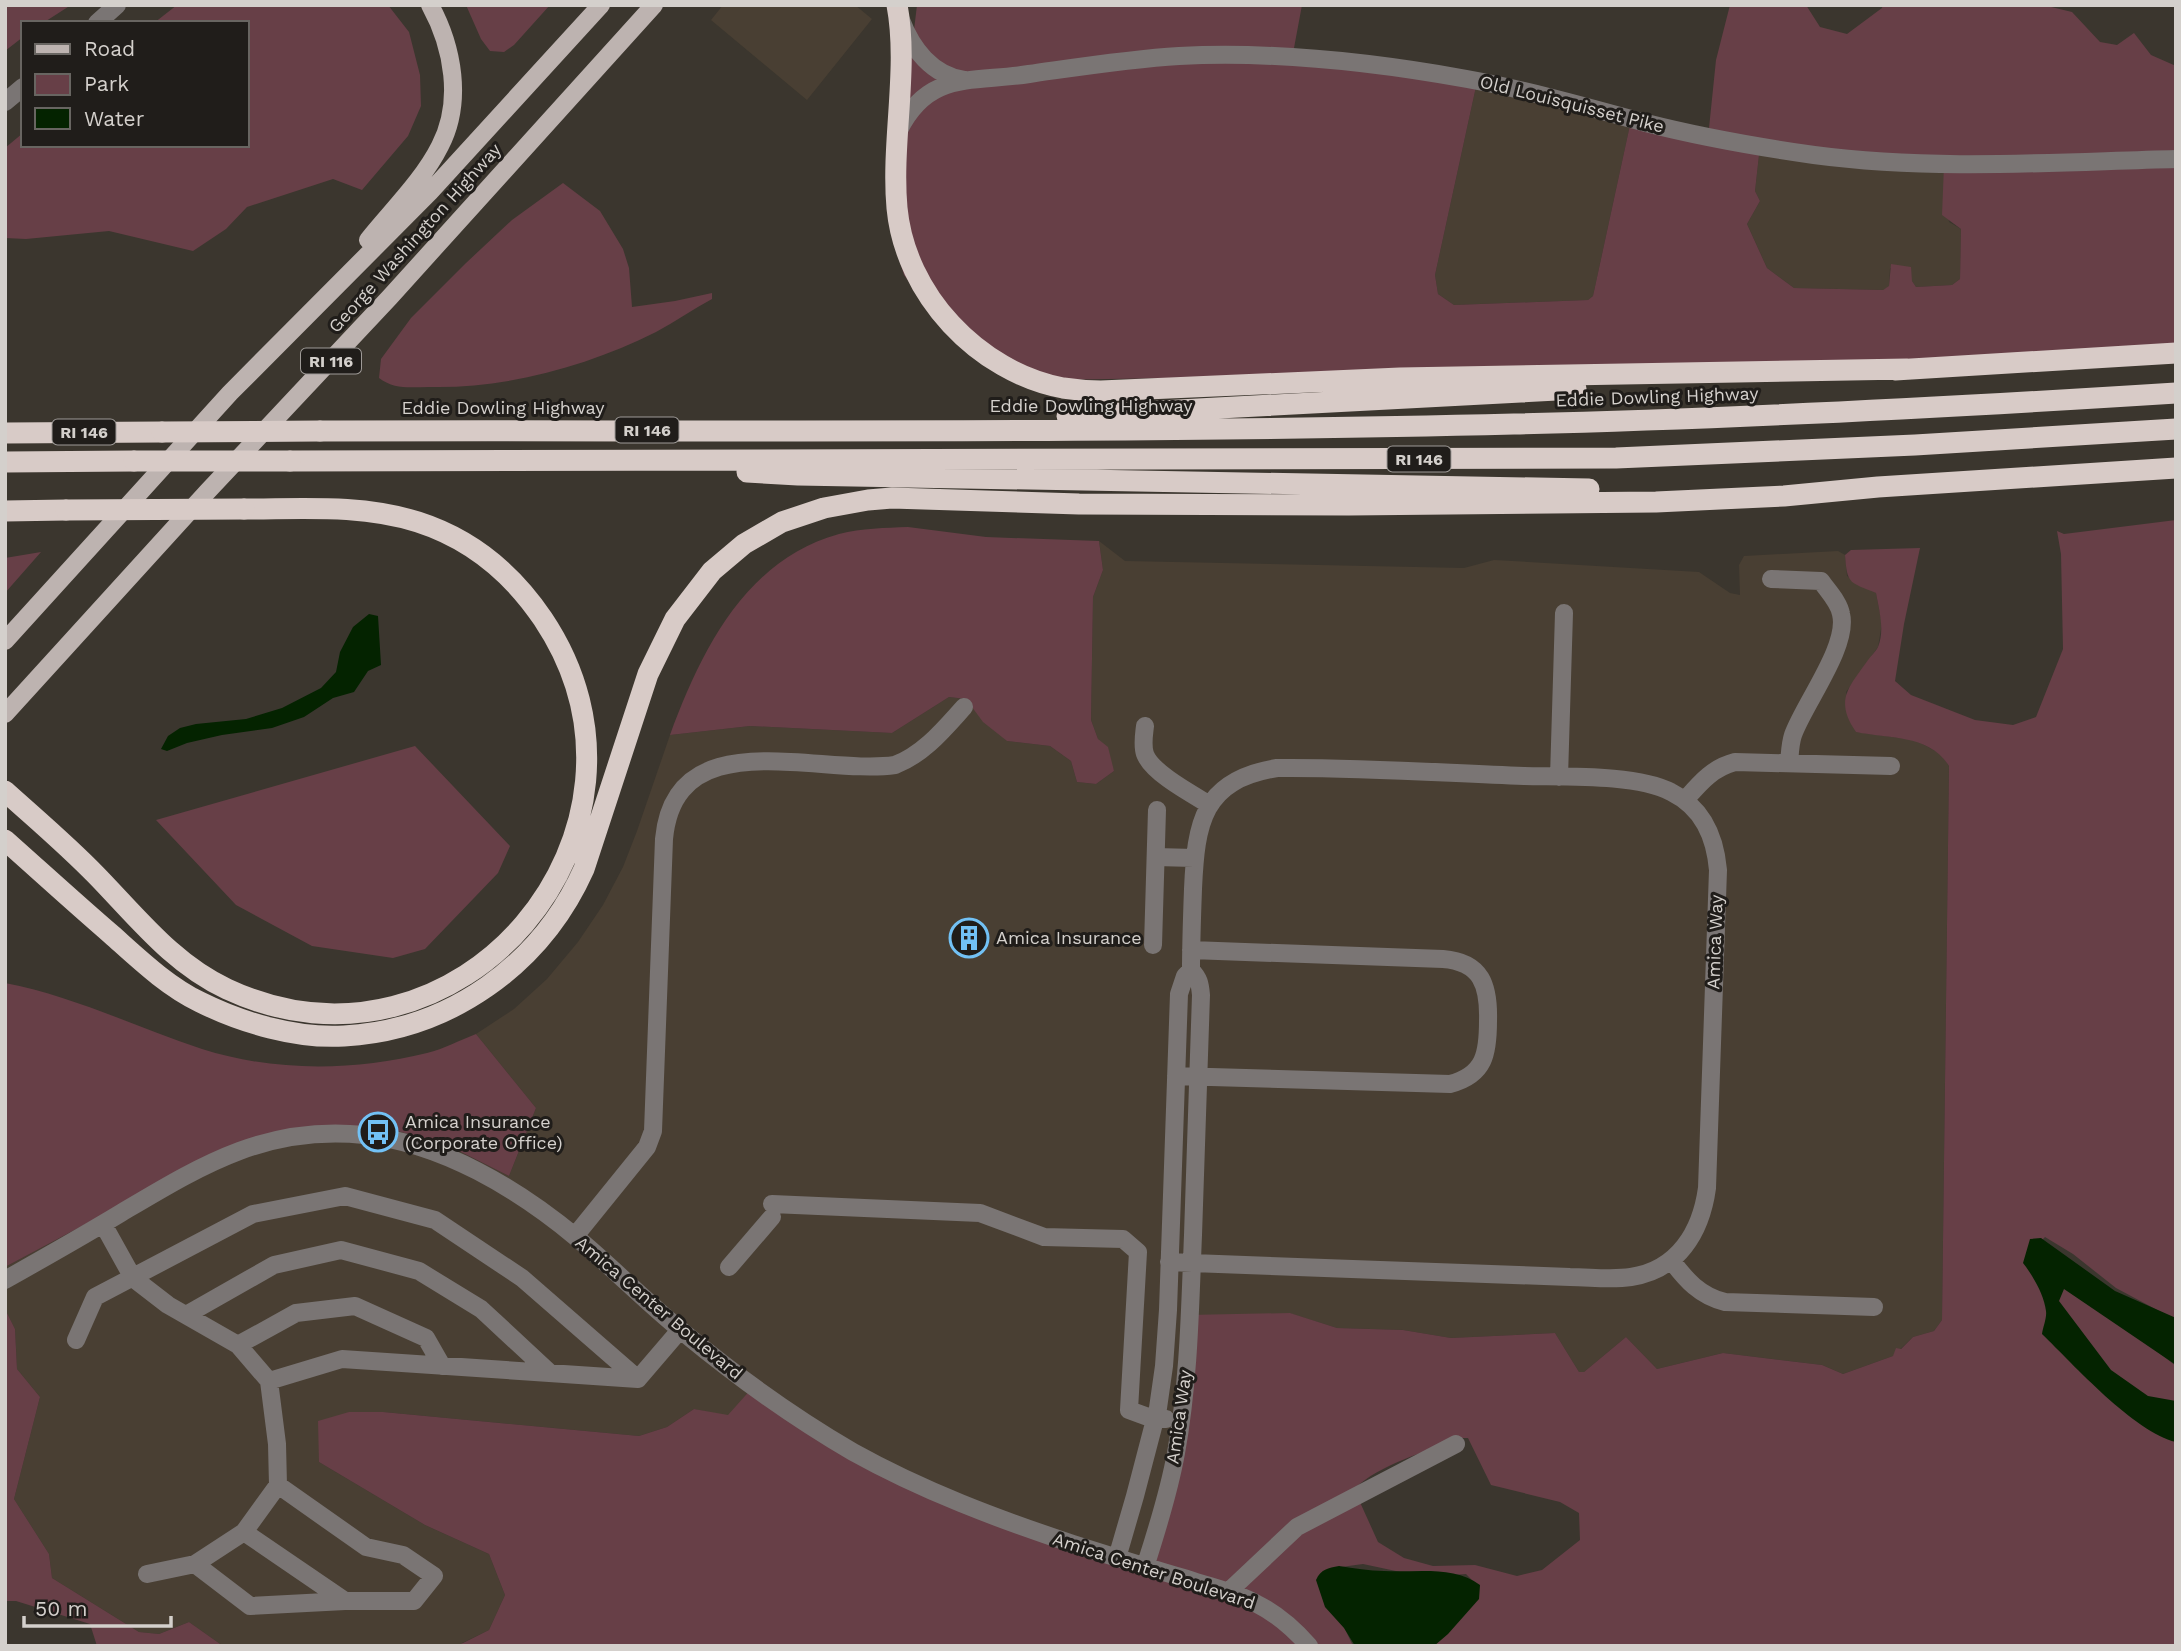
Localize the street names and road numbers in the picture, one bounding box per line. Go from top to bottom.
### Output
street label: Old Louisquisset Pike [1478,70,1666,137]
street label: George Washington Highway [324,138,506,337]
road number: RI 116 [301,348,361,374]
street label: Eddie Dowling Highway [1555,382,1760,411]
street label: Eddie Dowling Highway [989,395,1193,416]
street label: Eddie Dowling Highway [401,397,605,418]
road number: RI 146 [616,418,678,442]
road number: RI 146 [52,420,116,444]
road number: RI 146 [1388,446,1450,472]
street label: Amica Way [1702,893,1727,990]
street label: Amica Center Boulevard [572,1232,747,1384]
street label: Amica Way [1162,1368,1196,1465]
street label: Amica Center Boulevard [1050,1528,1258,1613]

